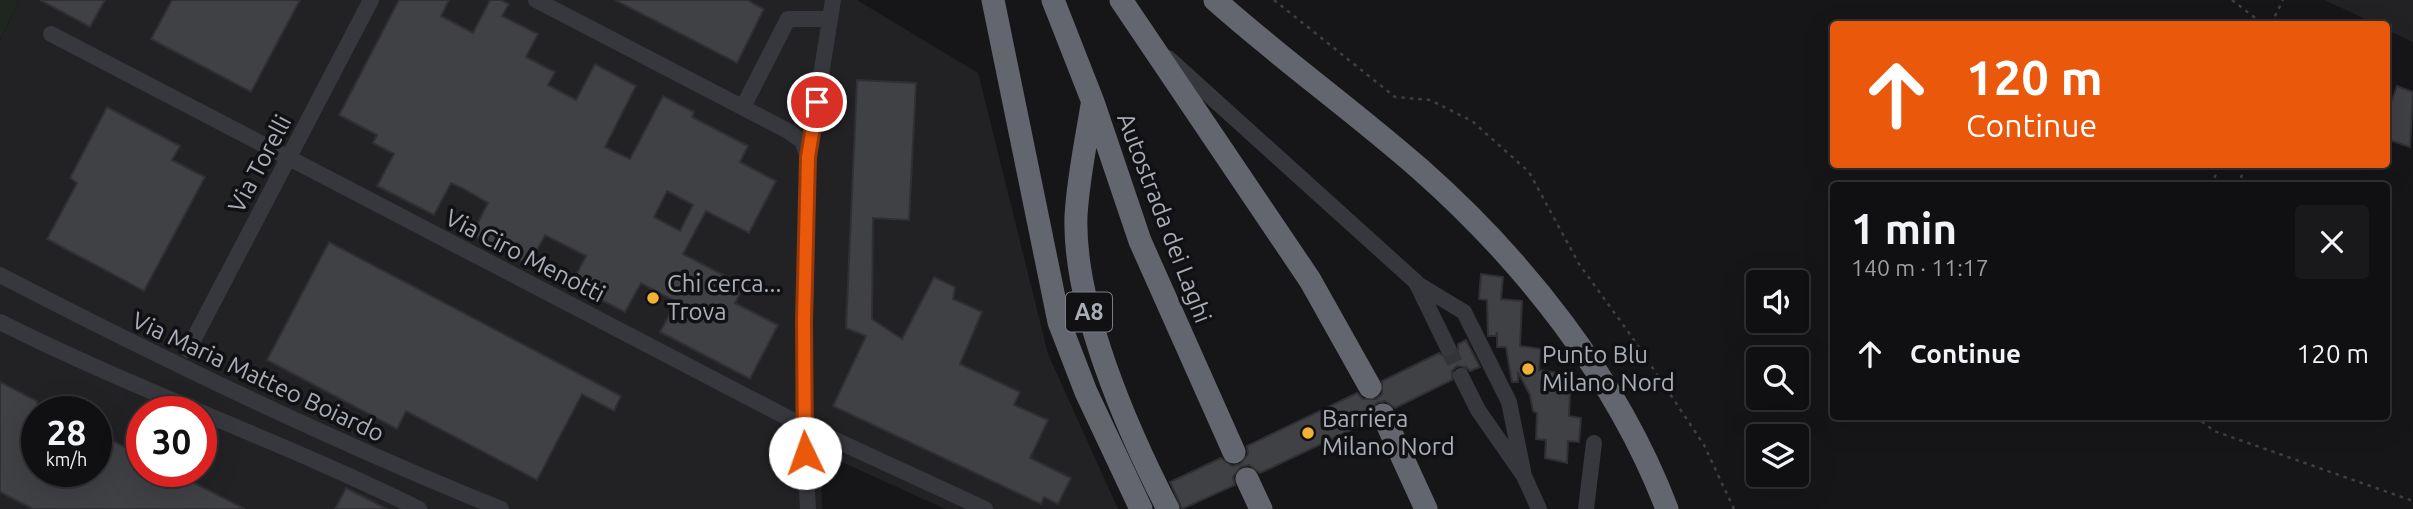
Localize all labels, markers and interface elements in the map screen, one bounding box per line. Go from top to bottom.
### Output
icon: ahead [1851,49,1942,140]
text: 120 m [1966,49,2103,104]
pin [787,72,847,132]
icon: arrive [798,83,836,121]
text: Continue [1966,107,2097,143]
street label: Autostrada dei Laghi [1112,109,1217,326]
street label: Via Torelli [223,110,297,217]
street label: Via Ciro Menotti [441,204,609,307]
text: 1 min [1851,205,1957,252]
button: close [2295,205,2369,279]
text: 140 m · 11:17 [1851,255,1989,280]
place label: Chi cerca... Trova [667,270,781,325]
map controls [1746,270,1809,487]
button: sound [1746,270,1809,333]
marker: Chi cerca... Trova [645,290,661,306]
road number: A8 [1066,292,1112,332]
street label: Via Maria Matteo Boiardo [128,306,389,447]
icon: ahead [1851,335,1889,373]
text: Continue [1910,339,2021,368]
text: 120 m [2297,339,2369,368]
place label: Punto Blu Milano Nord [1542,341,1675,396]
button: search [1746,347,1809,410]
marker: Punto Blu Milano Nord [1520,361,1536,377]
speed limit sign: 30 [126,396,217,487]
place label: Barriera Milano Nord [1322,405,1455,460]
text: 28 [47,412,86,452]
position arrow [768,416,842,490]
button: layers [1746,424,1809,487]
marker: Barriera Milano Nord [1300,425,1316,441]
text: km/h [46,449,87,469]

